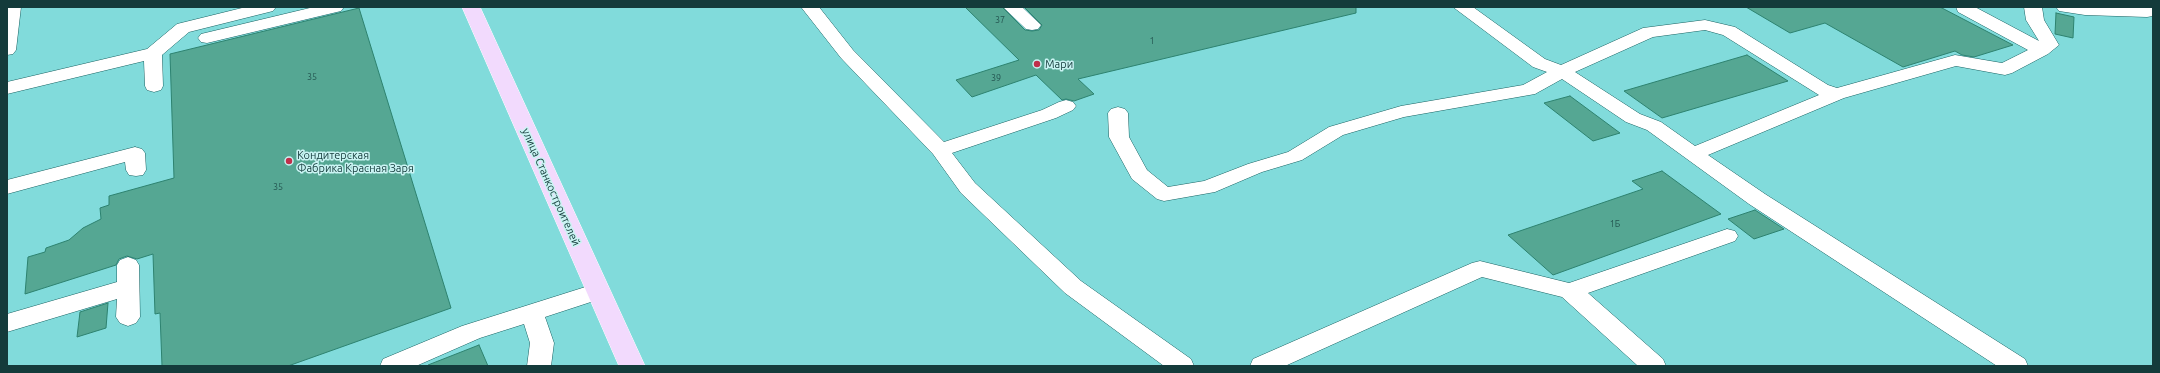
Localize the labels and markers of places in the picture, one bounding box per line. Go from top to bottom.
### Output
place label: Мари [1045,57,1073,71]
marker: Мари [1032,59,1042,69]
place label: Кондитерская Фабрика Красная Заря [297,148,414,174]
marker: Кондитерская Фабрика Красная Заря [284,156,294,166]

